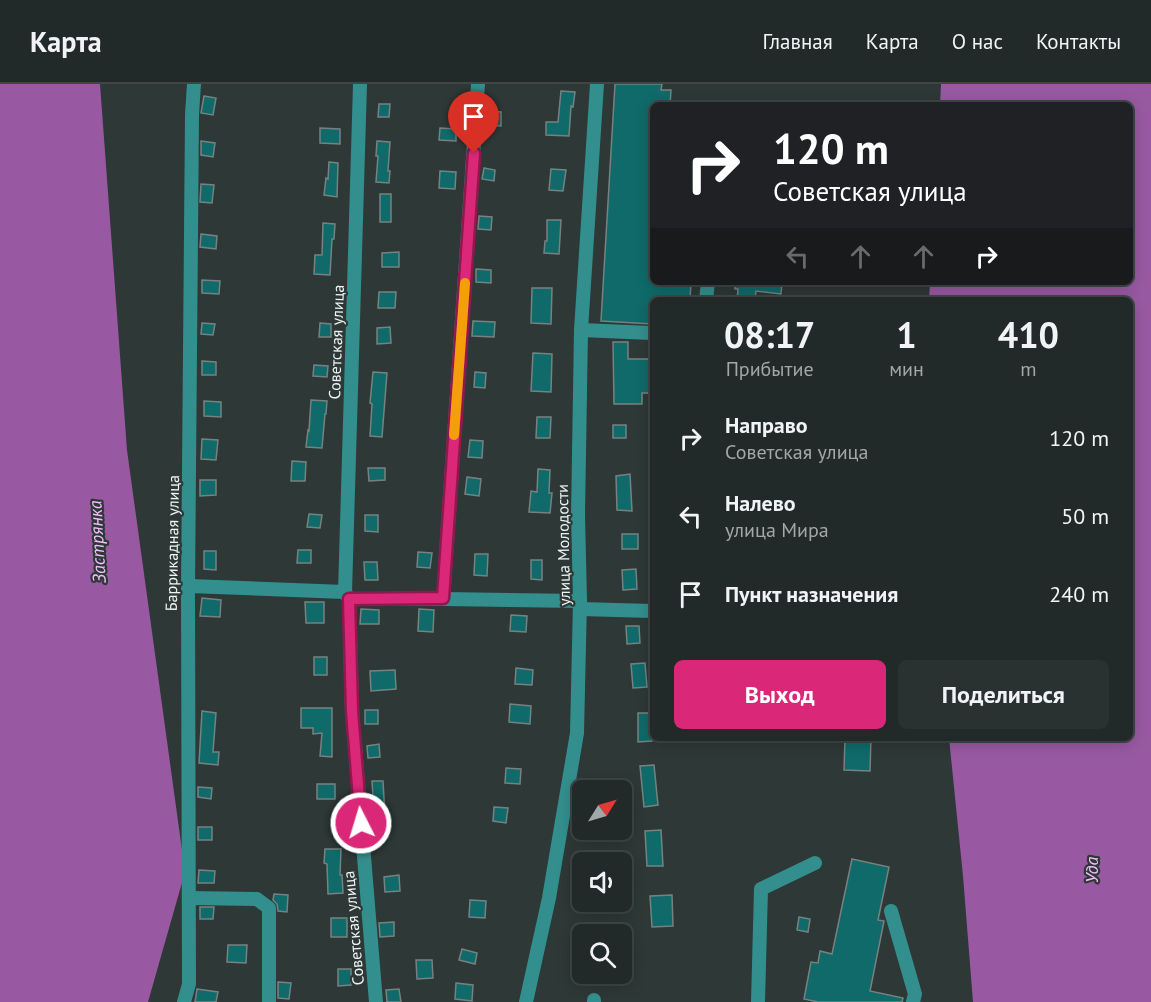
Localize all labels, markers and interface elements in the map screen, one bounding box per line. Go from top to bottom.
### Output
text: Карта [30,23,102,60]
text: Главная [762,28,833,55]
text: Карта [866,28,919,55]
text: О нас [952,28,1003,55]
text: Контакты [1036,28,1121,55]
pin [448,91,499,153]
icon: arrive [457,100,490,133]
text: 120 m [773,121,889,176]
icon: right [674,126,752,204]
text: Советская улица [773,174,967,208]
icon: left [781,240,814,273]
icon: ahead [844,240,877,273]
icon: ahead [907,240,940,273]
icon: right [970,240,1003,273]
street label: Советская улица [324,284,348,400]
text: 08:17 [724,311,815,358]
text: 1 [896,311,917,358]
text: 410 [998,311,1059,358]
text: Прибытие [726,356,814,382]
text: мин [889,356,924,382]
text: m [1020,356,1037,382]
text: Направо [725,411,808,439]
icon: right [674,422,707,455]
text: 120 m [1049,424,1109,452]
text: Советская улица [725,439,868,465]
street label: Баррикадная улица [161,475,183,611]
street label: улица Молодости [552,484,574,606]
text: Налево [725,489,796,517]
water label: Застрянка [83,500,111,584]
icon: left [674,500,707,533]
text: 50 m [1061,502,1109,530]
text: улица Мира [725,517,829,543]
icon: arrive [674,578,707,611]
text: Пункт назначения [725,580,898,608]
text: 240 m [1049,580,1109,608]
button: Выход [674,660,886,729]
button: Поделиться [898,660,1109,729]
north arrow [572,780,632,840]
map controls [572,780,632,984]
position arrow [329,791,393,855]
button: sound [572,852,632,912]
water label: Уда [1080,857,1103,883]
street label: Советская улица [338,870,368,986]
button: search [572,924,632,984]

